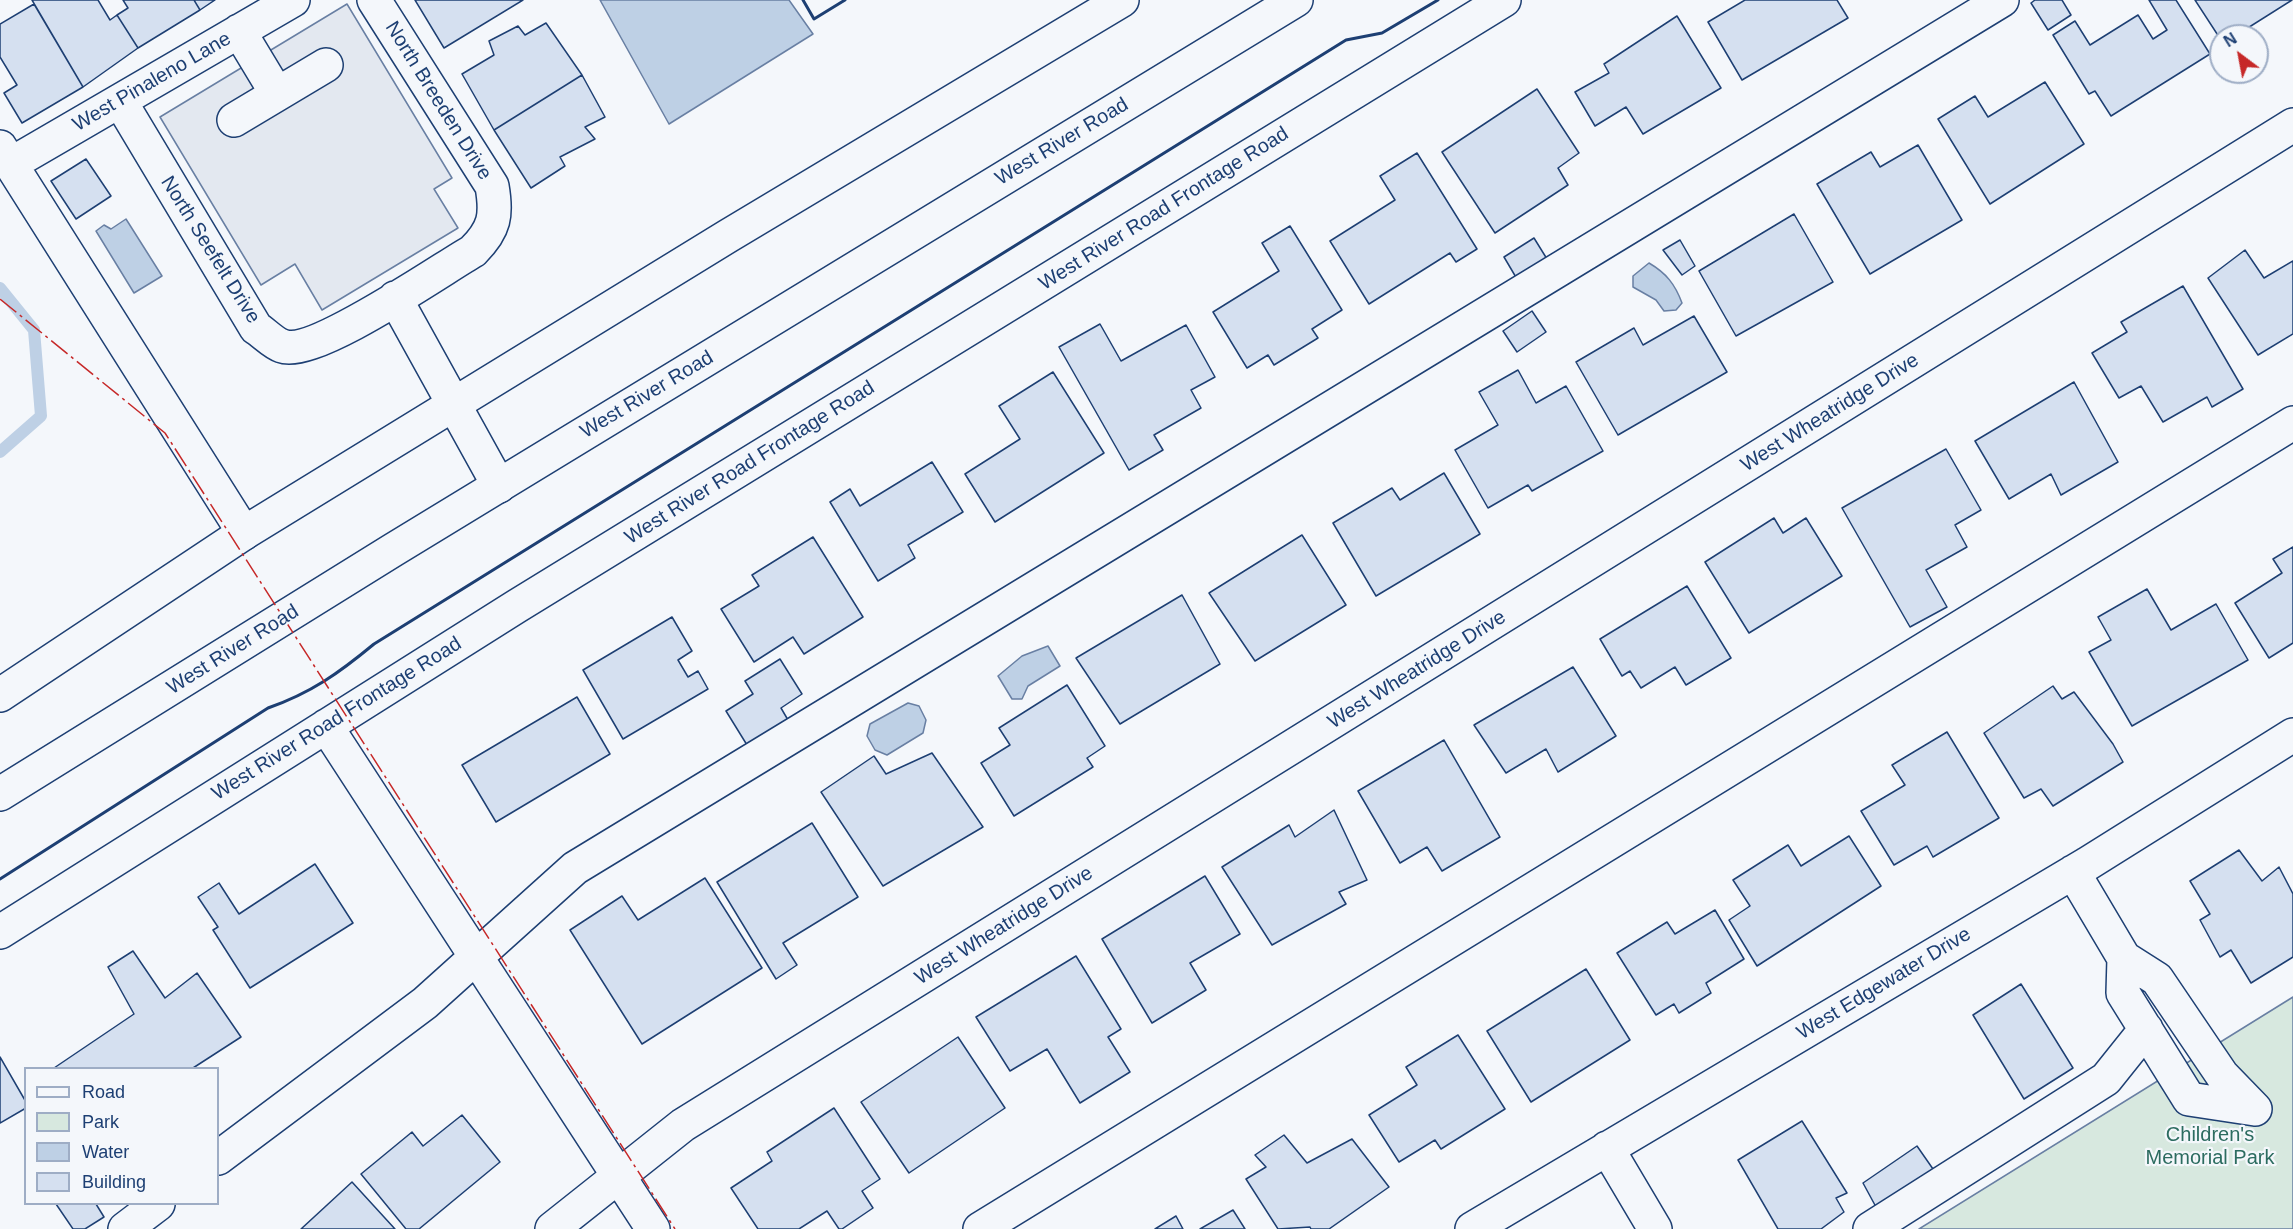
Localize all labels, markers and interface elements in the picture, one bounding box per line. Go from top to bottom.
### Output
street label: North Breeden Drive [380,17,496,185]
north arrow [2209,24,2269,84]
street label: West Pinaleno Lane [69,27,235,137]
text: N [2221,30,2240,50]
street label: West River Road [991,93,1133,191]
street label: West River Road Frontage Road [1035,122,1293,296]
street label: North Seefelt Drive [155,172,265,328]
street label: West River Road [576,346,718,444]
street label: West Wheatridge Drive [1737,348,1923,478]
street label: West River Road Frontage Road [621,376,879,550]
street label: West River Road [163,600,303,700]
street label: West Wheatridge Drive [1324,605,1510,735]
street label: West River Road Frontage Road [208,632,466,806]
street label: West Wheatridge Drive [911,861,1097,991]
street label: West Edgewater Drive [1793,923,1975,1045]
legend [24,1067,219,1205]
text: Road [82,1082,125,1102]
text: Park [82,1112,119,1132]
park label: Children's Memorial Park [2146,1123,2274,1170]
text: Water [82,1142,129,1162]
text: Building [82,1172,146,1192]

